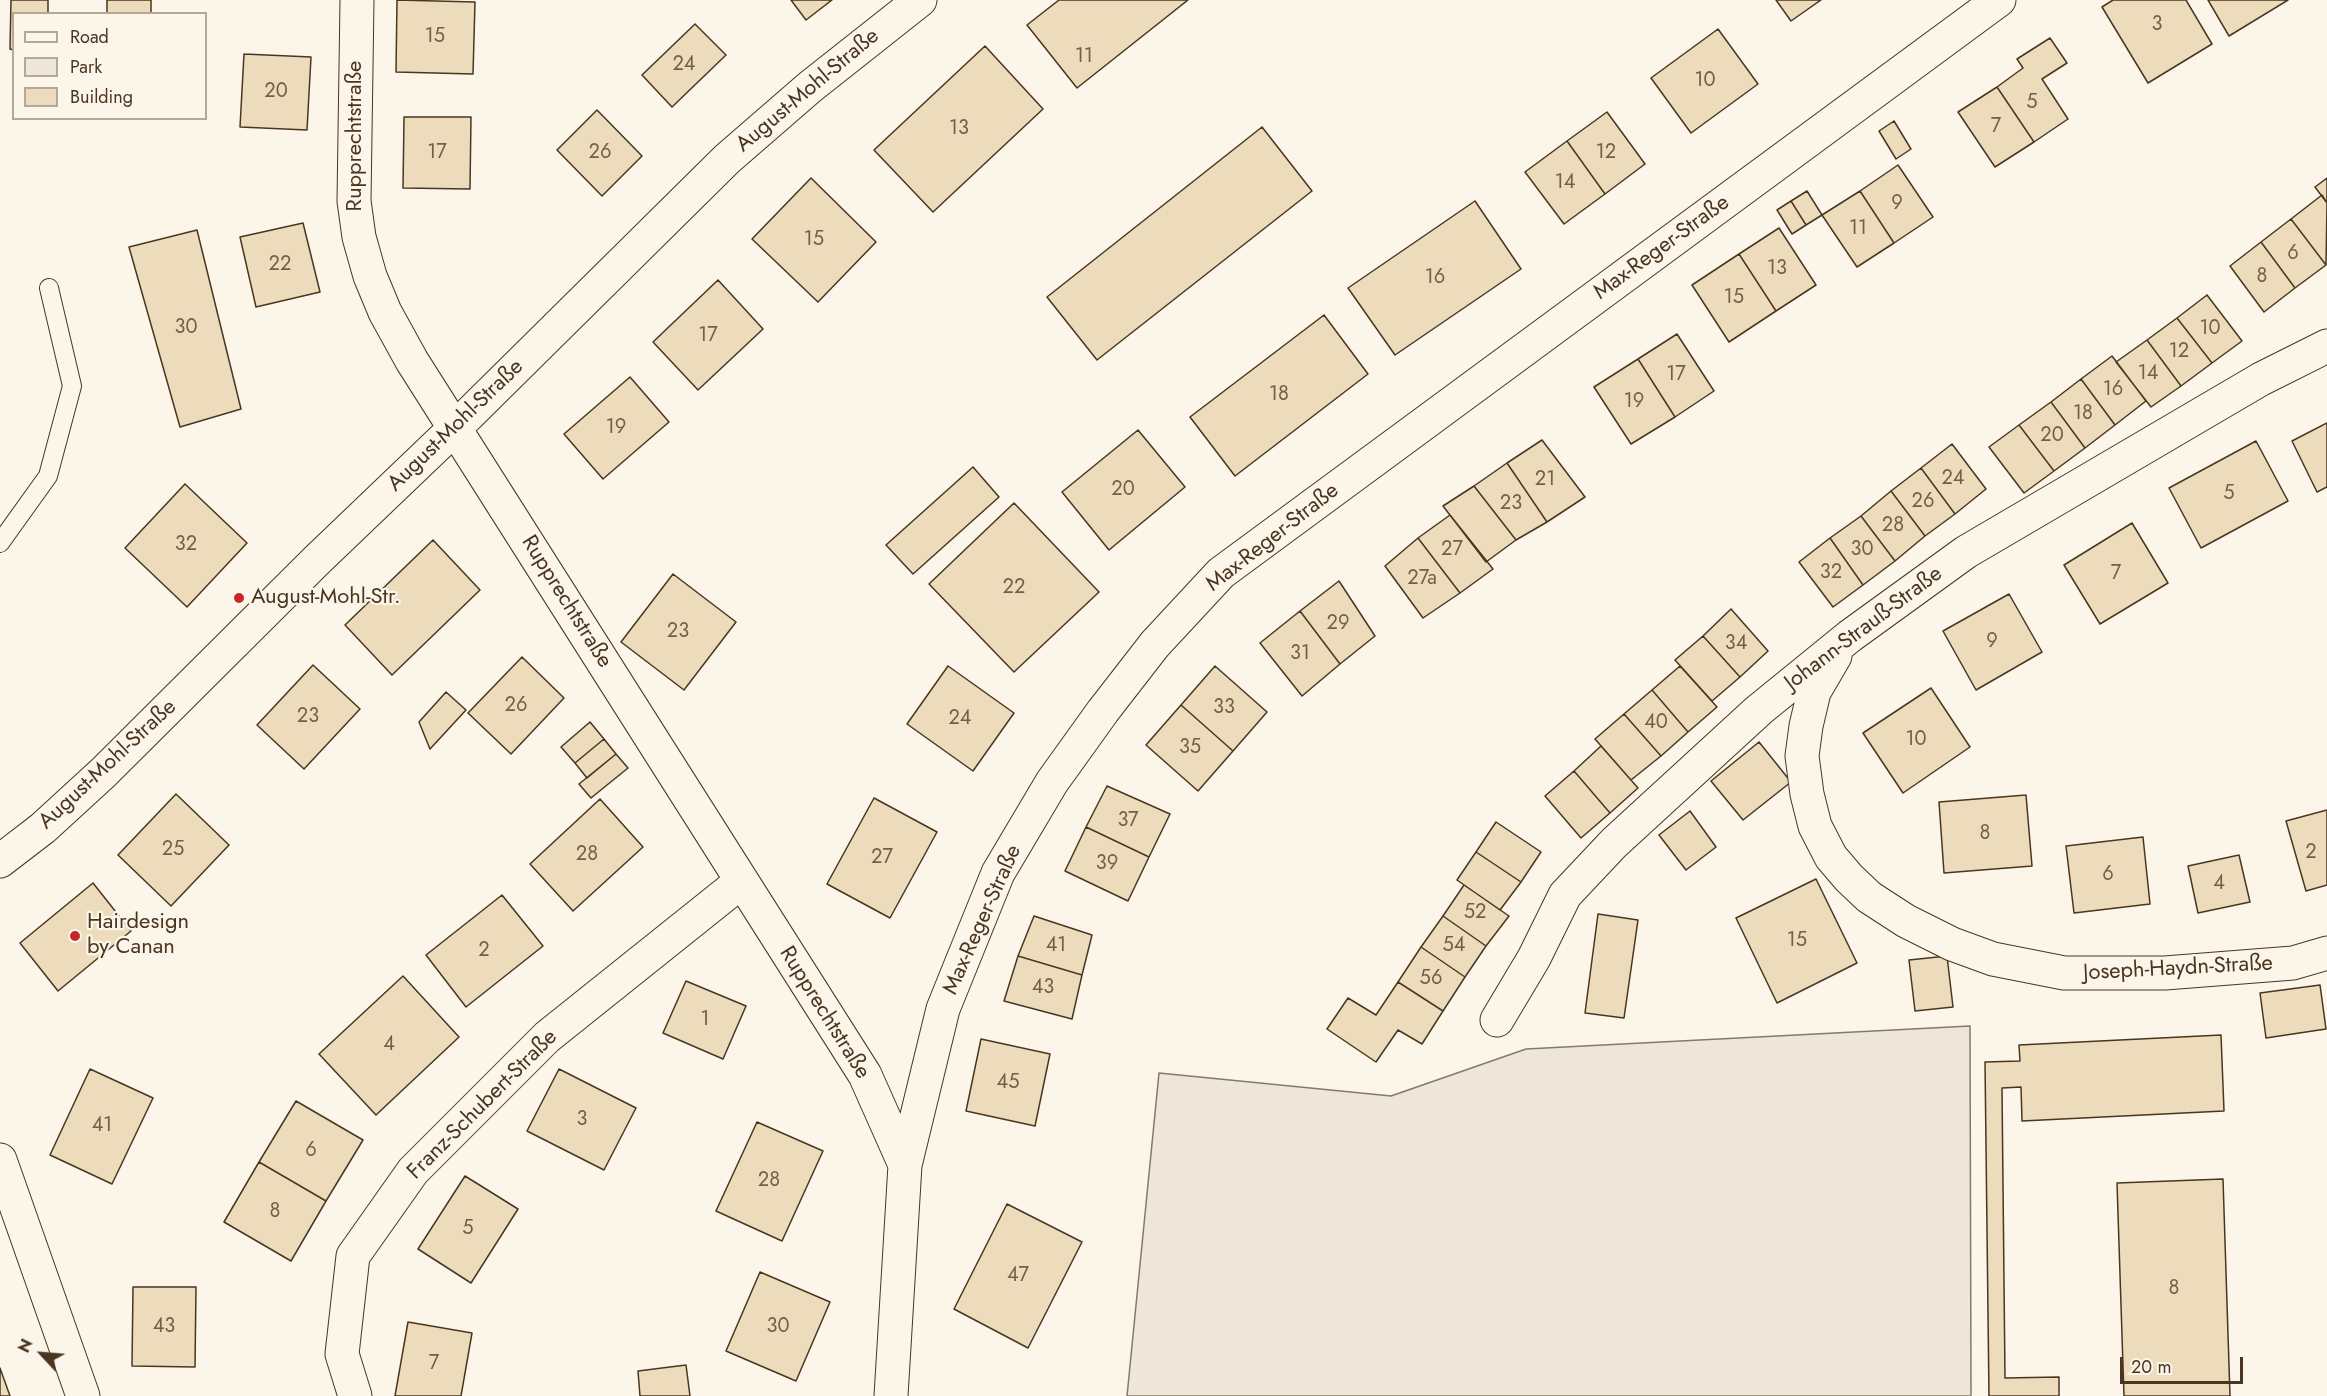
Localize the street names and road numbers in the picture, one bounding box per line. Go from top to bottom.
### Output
street label: August-Mohl-Straße [731,23,885,159]
street label: Rupprechtstraße [343,61,369,211]
street label: Max-Reger-Straße [1589,190,1735,306]
street label: August-Mohl-Straße [383,354,529,498]
street label: Max-Reger-Straße [1201,478,1345,598]
street label: Rupprechtstraße [515,531,617,673]
street label: Johann-Strauß-Straße [1780,561,1948,697]
street label: August-Mohl-Straße [34,694,182,836]
street label: Max-Reger-Straße [938,841,1028,999]
street label: Rupprechtstraße [773,942,875,1084]
street label: Joseph-Haydn-Straße [2082,951,2274,987]
street label: Franz-Schubert-Straße [403,1025,563,1185]

